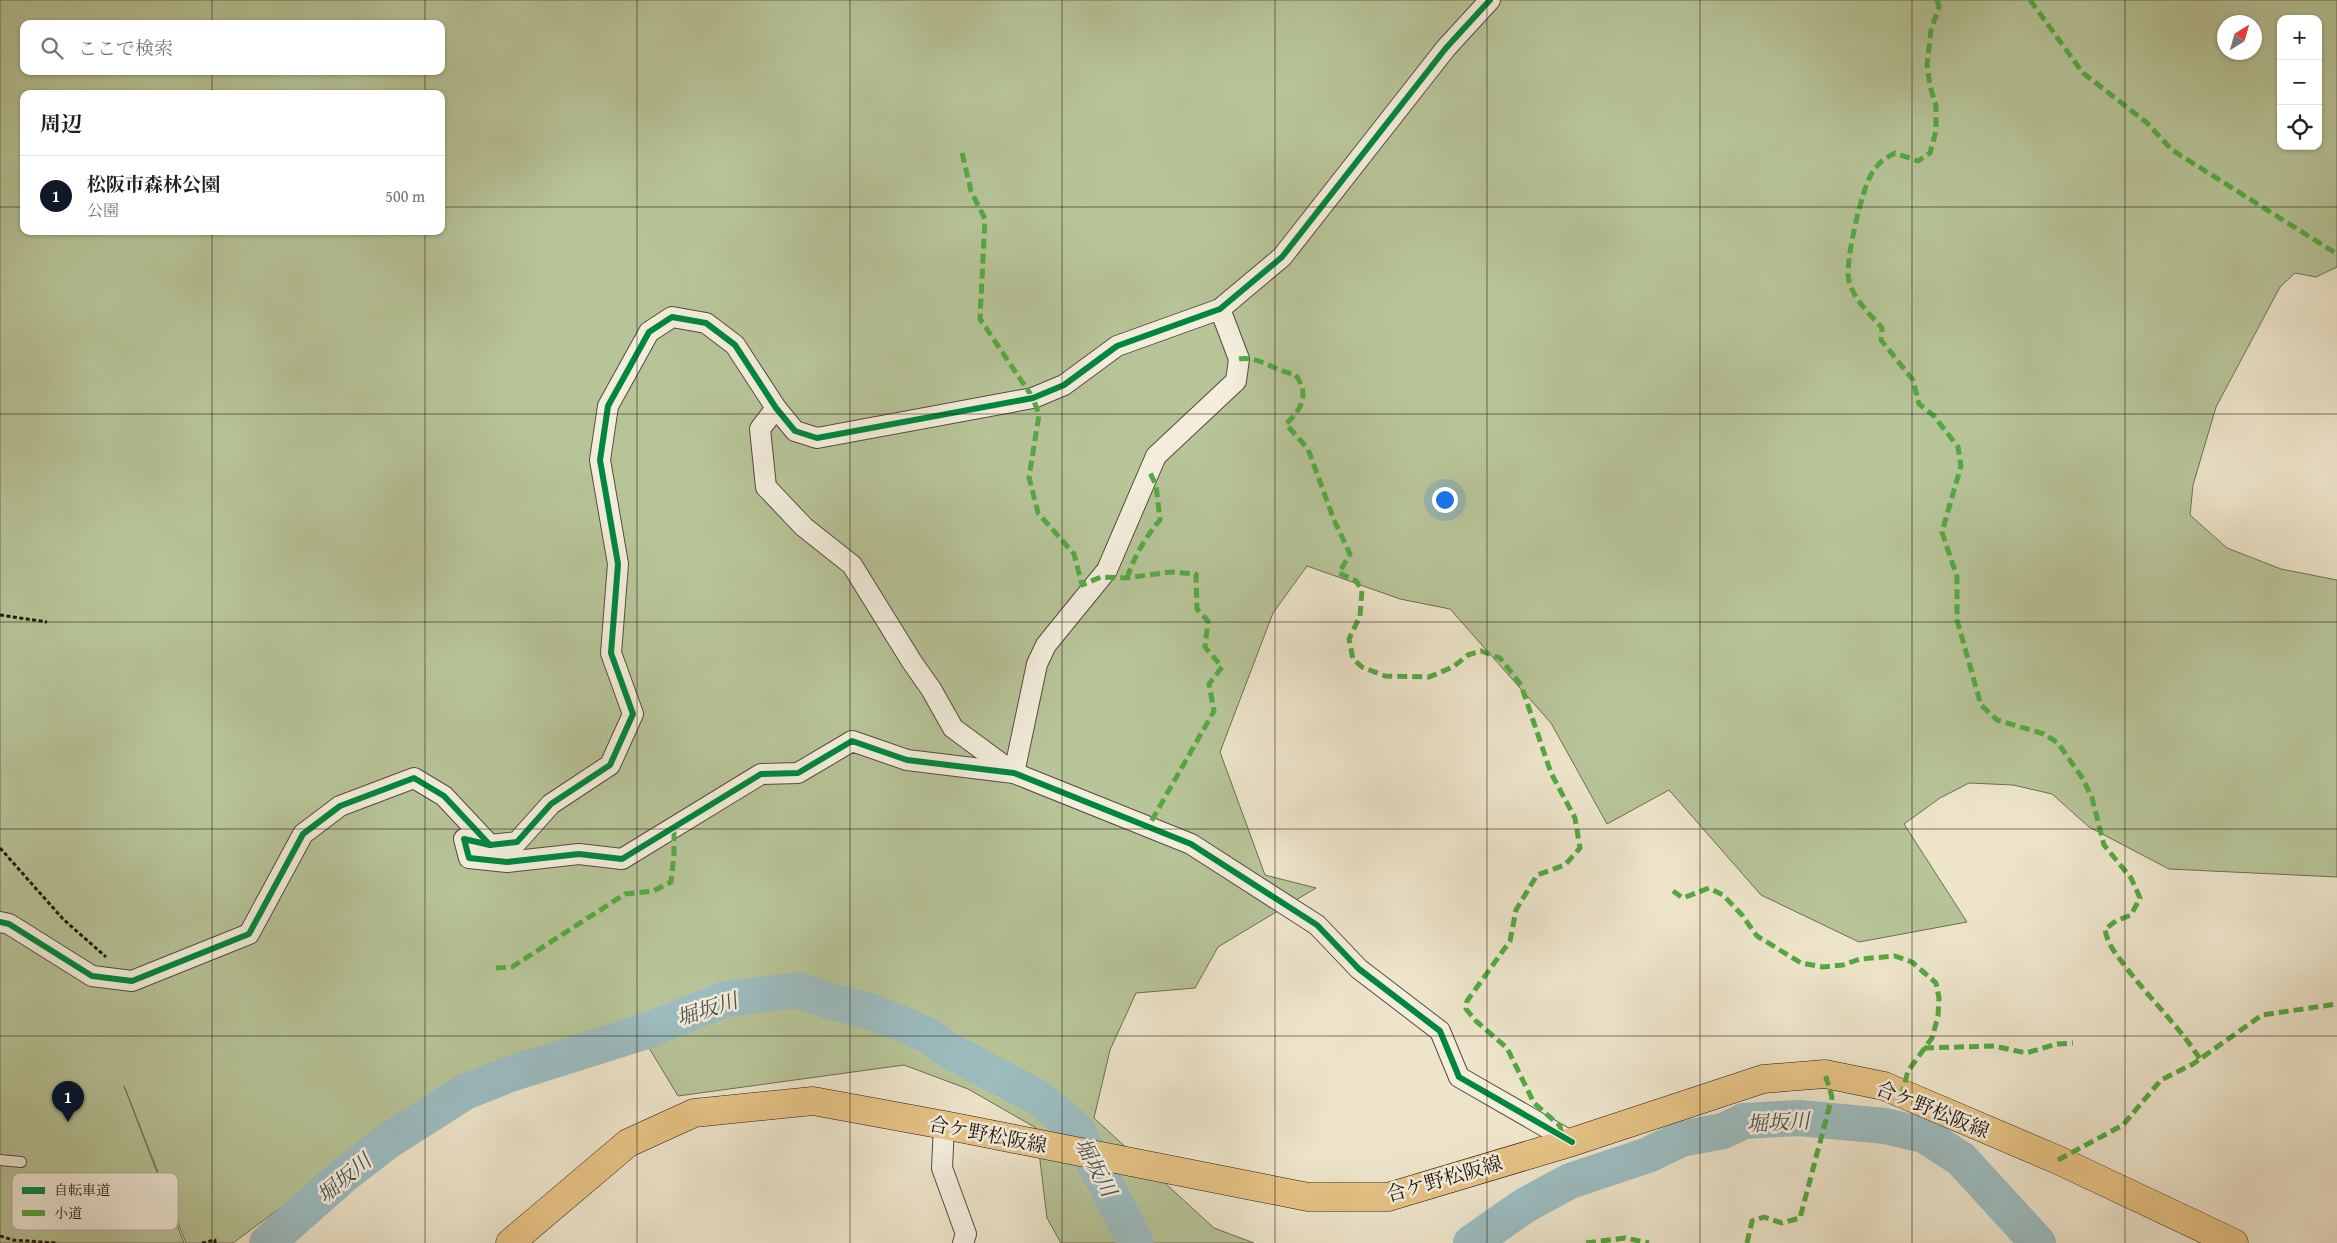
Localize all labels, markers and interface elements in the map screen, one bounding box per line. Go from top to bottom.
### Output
north arrow [2217,15,2262,60]
map controls [2277,15,2322,150]
button: + [2277,15,2322,60]
search box [20,20,445,75]
icon: search [38,34,66,62]
text: ここで検索 [78,34,173,62]
button: − [2277,60,2322,105]
button: locate [2277,105,2322,150]
text: 周辺 [40,108,82,139]
text: 松阪市森林公園 [87,170,220,198]
text: 1 [52,184,60,208]
text: 500 m [385,184,425,208]
text: 公園 [87,198,119,222]
your location [1432,487,1458,513]
water label: 堀坂川 [672,984,744,1033]
street label: 合ケ野松阪線 [1872,1073,1994,1145]
pin: 1 [52,1081,84,1122]
water label: 堀坂川 [1746,1105,1812,1139]
street label: 合ケ野松阪線 [926,1108,1050,1160]
water label: 堀坂川 [1068,1132,1125,1204]
water label: 堀坂川 [310,1145,380,1210]
street label: 合ケ野松阪線 [1382,1148,1506,1208]
legend [12,1173,178,1230]
text: 自転車道 [54,1180,110,1200]
text: 小道 [54,1203,82,1223]

